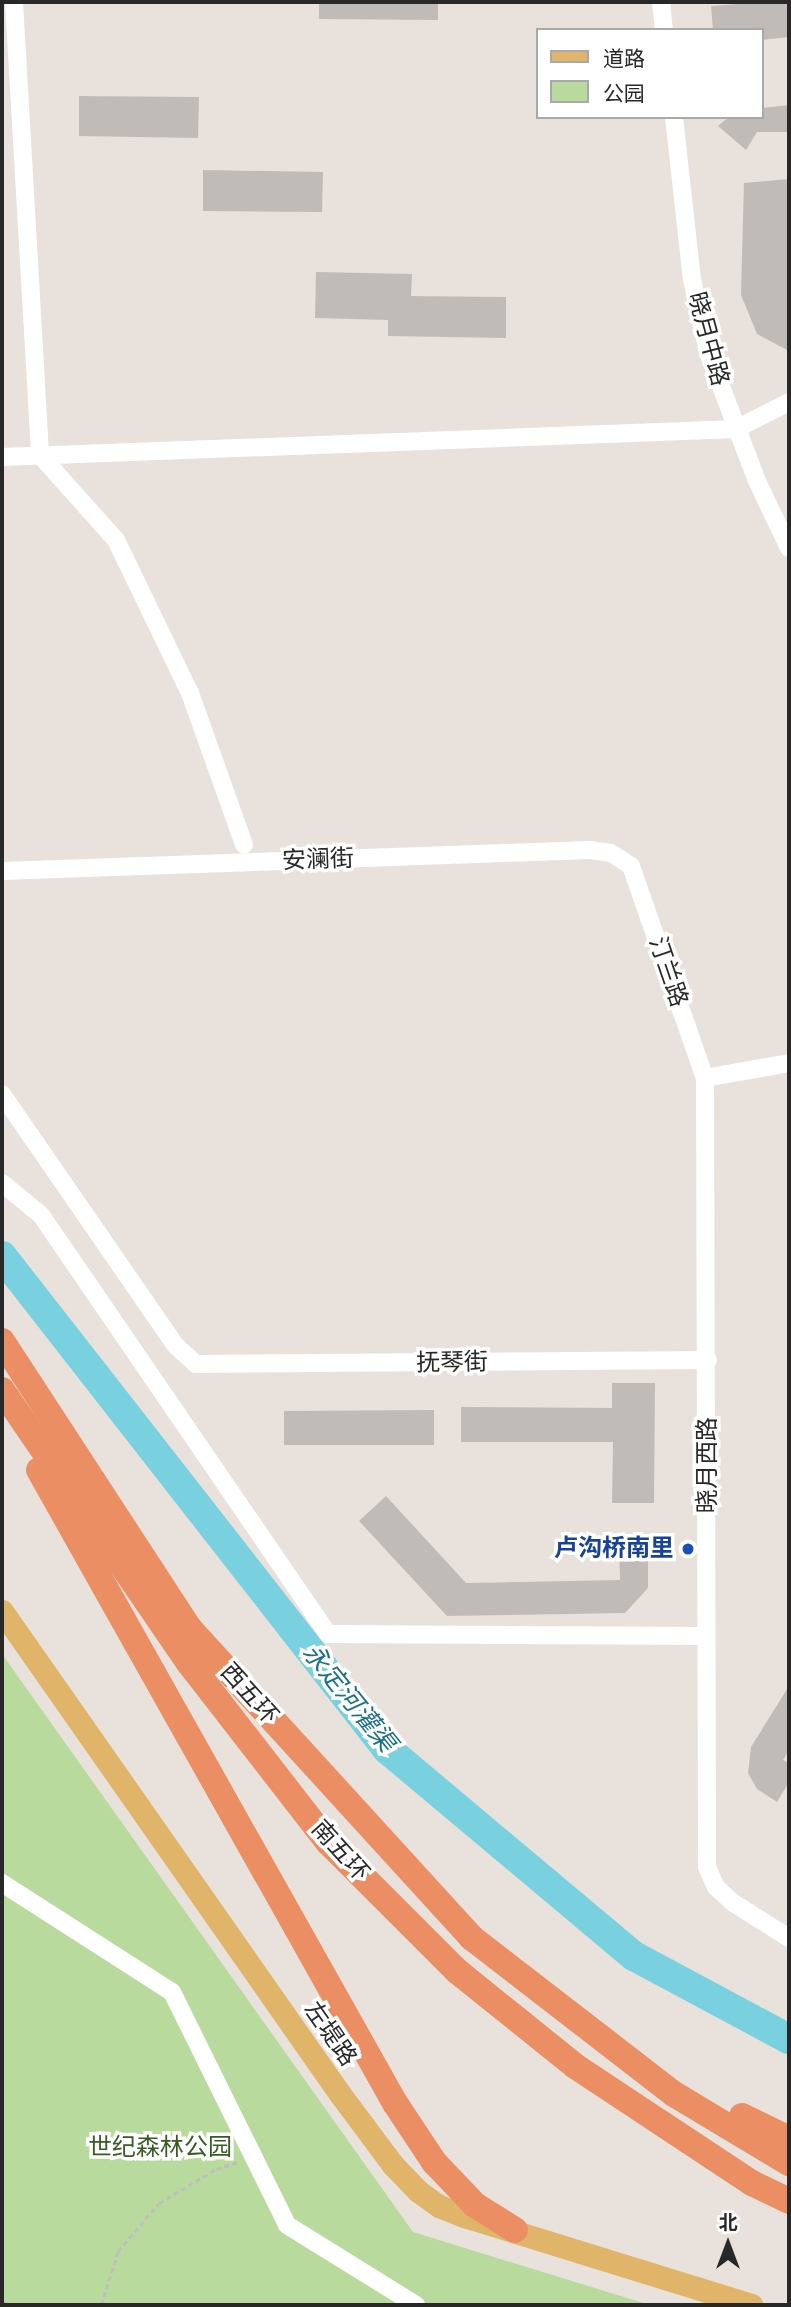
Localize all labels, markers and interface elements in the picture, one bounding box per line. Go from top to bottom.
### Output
legend [536,28,763,119]
text: 道路 [603,47,645,71]
text: 公园 [603,82,645,106]
street label: 晓月中路 [682,289,734,389]
street label: 安澜街 [282,844,354,876]
street label: 汀兰路 [643,933,693,1011]
street label: 抚琴街 [416,1348,488,1378]
street label: 晓月西路 [694,1417,722,1513]
place label: 卢沟桥南里 [554,1535,674,1563]
marker: 卢沟桥南里 [680,1541,696,1557]
water label: 永定河灌渠 [296,1638,402,1758]
street label: 西五环 [214,1658,284,1730]
street label: 南五环 [305,1815,375,1887]
street label: 左堤路 [298,1996,362,2072]
park label: 世纪森林公园 [88,2134,232,2162]
north arrow [693,2209,763,2279]
text: 北 [718,2211,738,2234]

